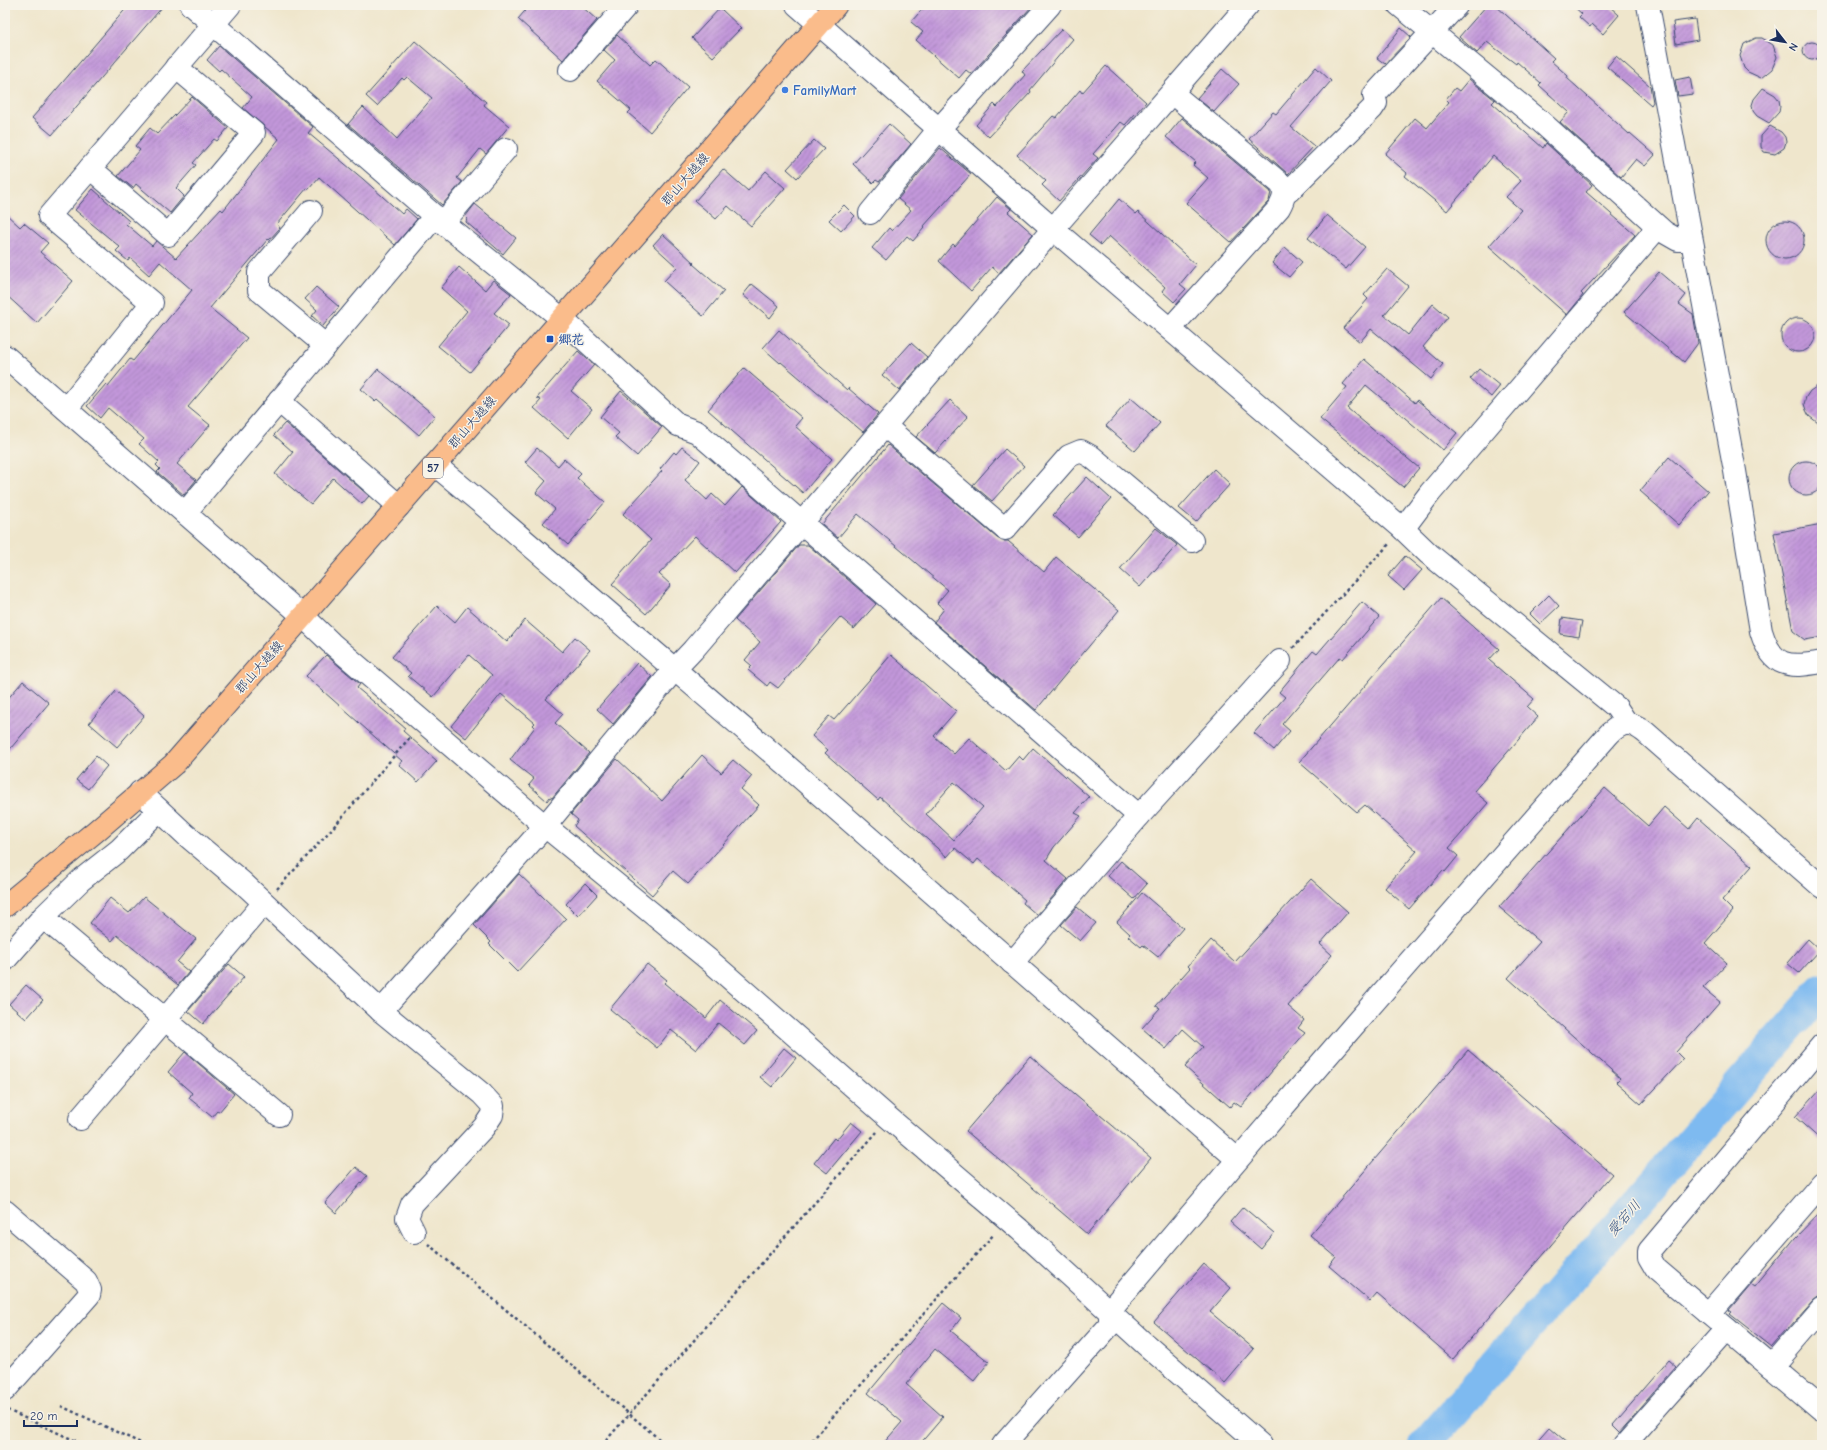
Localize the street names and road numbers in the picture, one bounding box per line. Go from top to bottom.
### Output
street label: 郡山大越線 [658,149,713,208]
street label: 郡山大越線 [445,392,500,451]
road number: 57 [423,458,443,478]
street label: 郡山大越線 [232,637,287,696]

